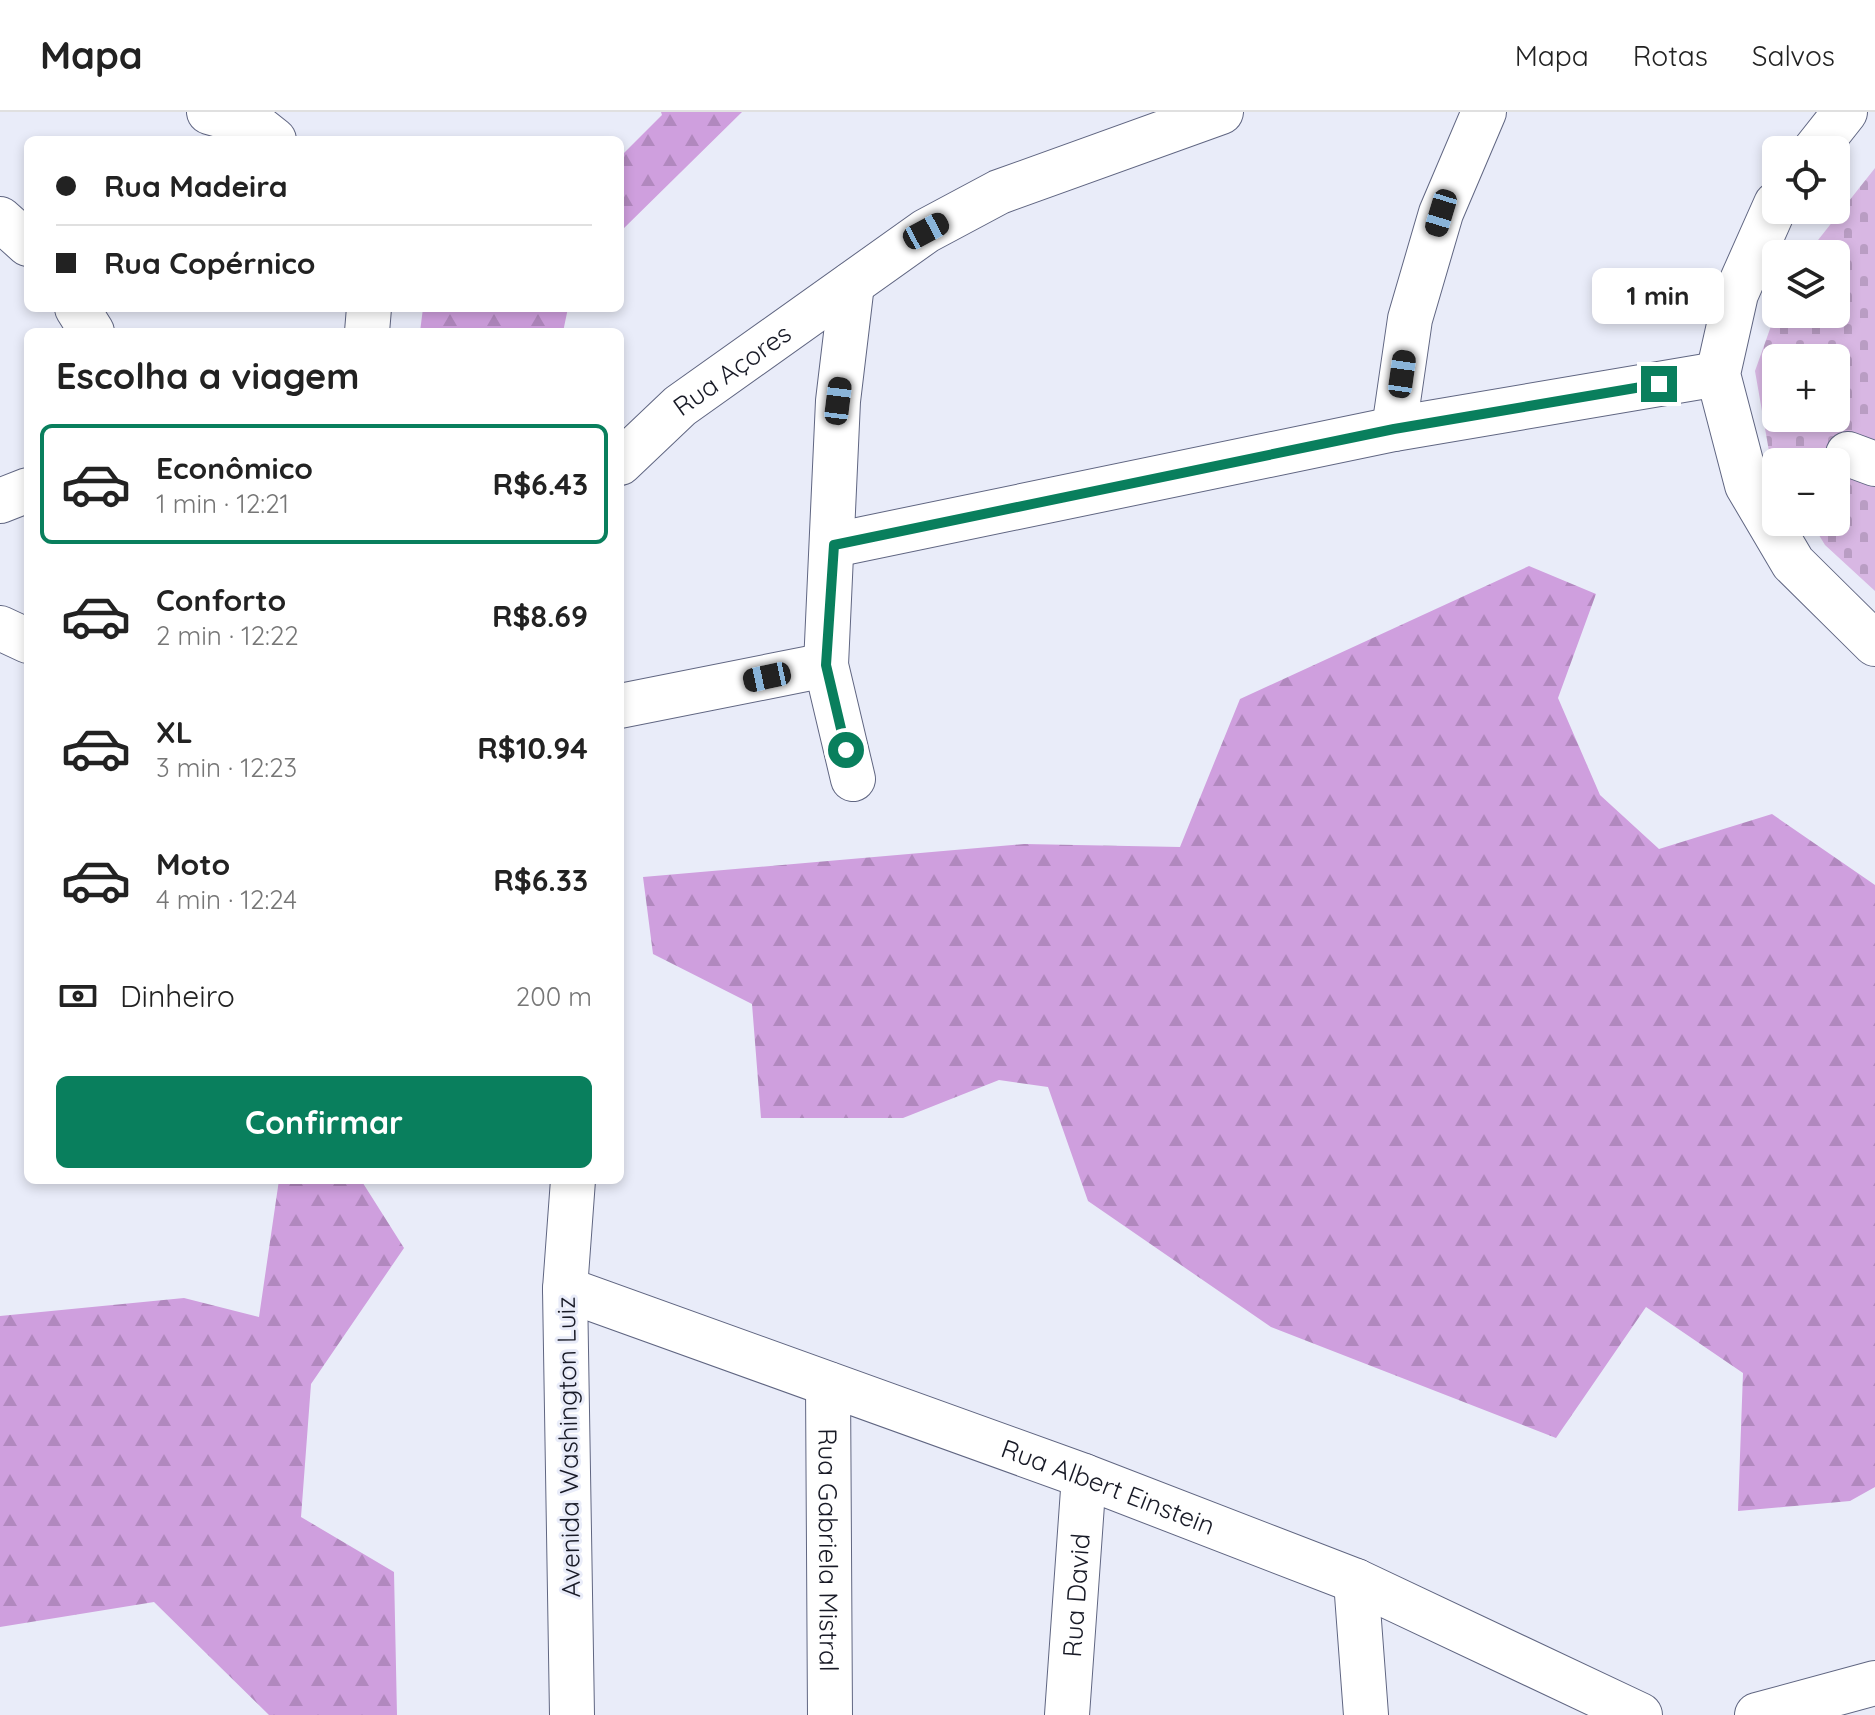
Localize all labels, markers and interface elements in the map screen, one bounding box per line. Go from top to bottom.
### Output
text: Mapa [40,31,143,79]
text: Mapa [1515,38,1589,73]
text: Rotas [1633,38,1708,73]
text: Salvos [1752,38,1835,73]
map controls [1762,136,1850,536]
button: locate [1762,136,1850,224]
text: Rua Madeira [104,167,288,205]
car [1423,187,1459,239]
car [899,209,953,253]
button: layers [1762,240,1850,328]
text: Rua Copérnico [104,244,316,282]
callout: 1 min [1593,268,1725,324]
text: 1 min [1627,279,1690,312]
street label: Rua Açores [666,316,797,423]
button: + [1762,344,1850,432]
car [1387,349,1417,399]
text: Escolha a viagem [56,353,359,398]
route end [1641,366,1677,402]
car [823,376,853,426]
icon: car [60,448,132,520]
button: − [1762,448,1850,536]
text: Econômico [156,449,313,487]
text: R$6.43 [493,465,588,503]
text: 1 min · 12:21 [156,487,289,520]
icon: car [60,580,132,652]
text: Conforto [156,581,286,619]
text: R$8.69 [492,597,588,635]
text: 2 min · 12:22 [156,619,299,652]
car [741,660,793,694]
icon: car [60,712,132,784]
text: XL [156,713,193,751]
text: R$10.94 [477,729,588,767]
route start [828,732,864,768]
text: 3 min · 12:23 [156,751,297,784]
icon: car [60,844,132,916]
text: Moto [156,845,230,883]
text: R$6.33 [493,861,588,899]
text: 4 min · 12:24 [156,883,297,916]
icon: cash [56,974,100,1018]
text: Dinheiro [120,977,235,1015]
text: 200 m [516,980,592,1013]
button: Confirmar [56,1076,592,1168]
street label: Avenida Washington Luiz [549,1296,587,1598]
street label: Rua Gabriela Mistral [812,1428,846,1672]
street label: Rua Albert Einstein [997,1431,1220,1542]
street label: Rua David [1055,1532,1096,1658]

